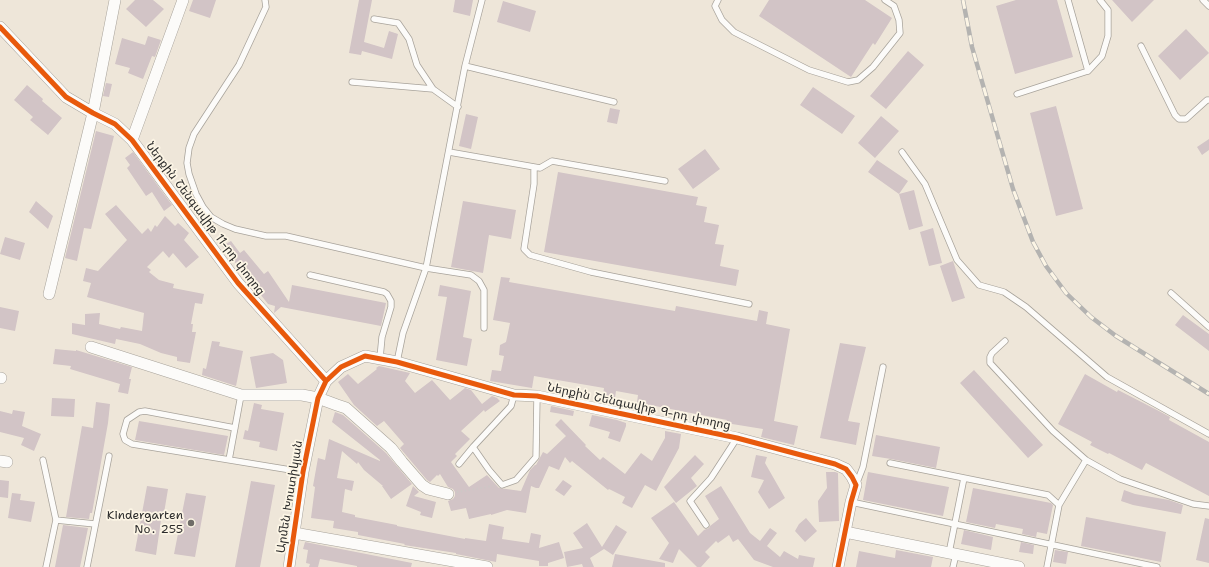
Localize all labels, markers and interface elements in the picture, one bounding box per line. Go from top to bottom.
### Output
street label: Ներքին Շենգավիթ 11-րդ փողոց [143,139,267,299]
street label: Ներքին Շենգավիթ 9-րդ փողոց [546,380,732,434]
street label: Արմեն Խոստիկյան [274,440,306,554]
place label: Kindergarten Nօ․ 255 [107,509,183,537]
marker: Kindergarten Nօ․ 255 [186,518,196,528]

